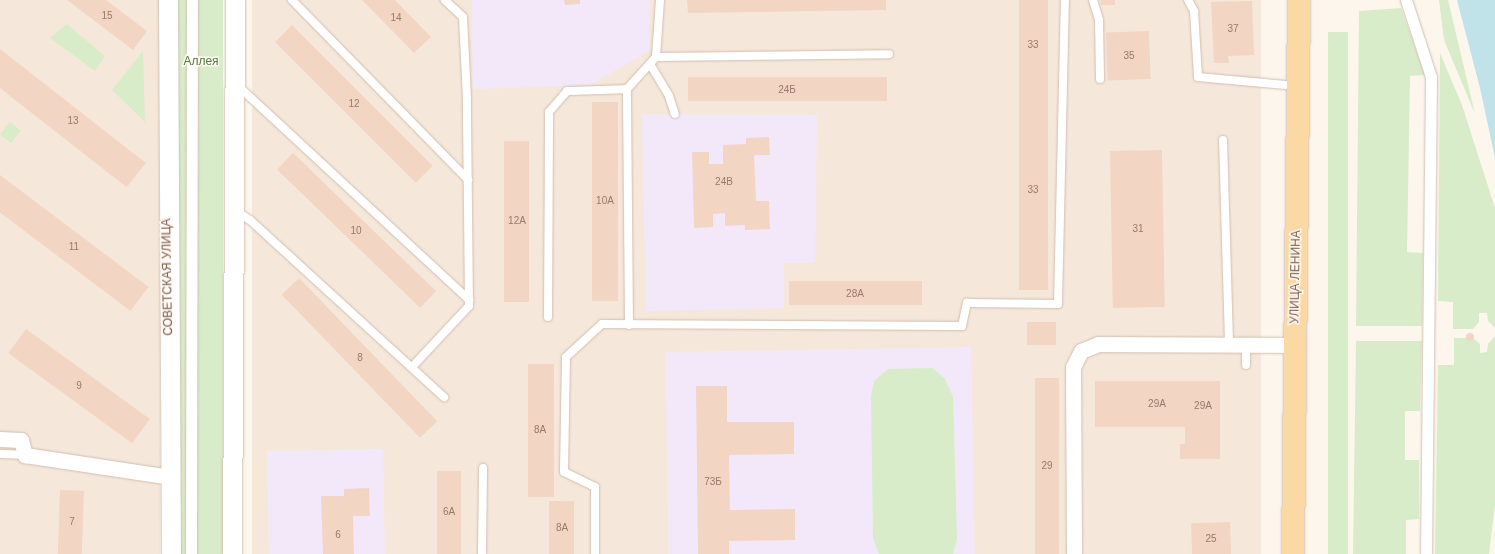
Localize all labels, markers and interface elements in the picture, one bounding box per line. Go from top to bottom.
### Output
house number: 15 [101,10,113,22]
house number: 14 [390,12,402,24]
house number: 37 [1227,23,1239,35]
house number: 33 [1027,39,1039,51]
house number: 35 [1123,50,1135,62]
park label: Аллея [183,55,219,69]
house number: 24Б [778,84,796,96]
house number: 12 [348,98,360,110]
house number: 13 [67,115,79,127]
house number: 24В [715,176,733,188]
house number: 33 [1027,184,1039,196]
house number: 10А [596,195,614,207]
house number: 12А [508,215,526,227]
street label: СОВЕТСКАЯ УЛИЦА [160,218,176,336]
house number: 31 [1132,223,1144,235]
house number: 10 [350,225,362,237]
street label: УЛИЦА ЛЕНИНА [1288,230,1304,324]
house number: 11 [69,241,79,253]
house number: 28А [846,288,864,300]
house number: 8 [357,352,363,364]
house number: 9 [76,380,82,392]
house number: 29А [1148,398,1166,410]
house number: 29А [1194,400,1212,412]
house number: 8А [534,424,546,436]
house number: 29 [1041,460,1053,472]
house number: 73Б [704,476,722,488]
house number: 6А [443,506,455,518]
house number: 7 [69,516,75,528]
house number: 8А [556,522,568,534]
house number: 6 [335,529,341,541]
house number: 25 [1205,533,1217,545]

